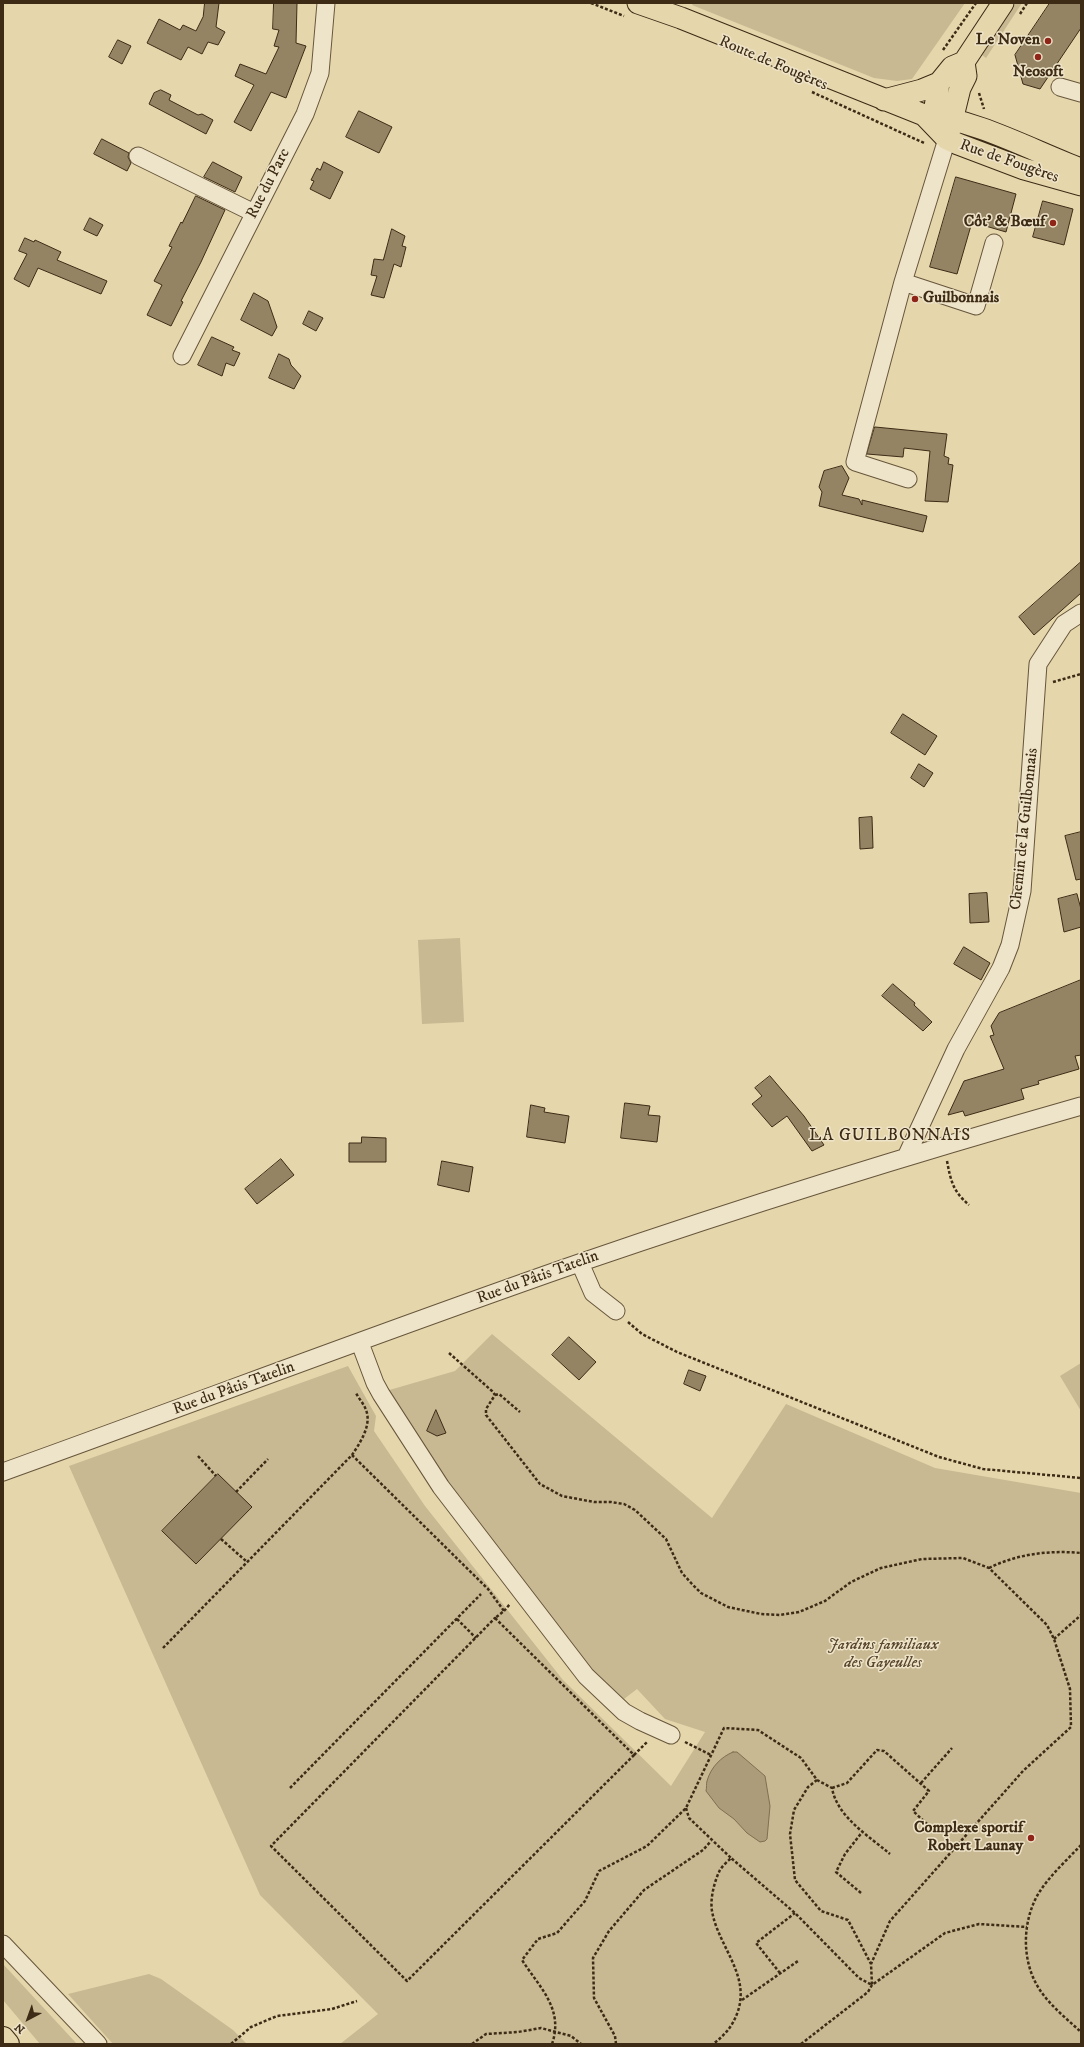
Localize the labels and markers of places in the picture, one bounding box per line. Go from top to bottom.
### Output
place label: Le Noven [976,31,1040,51]
marker: Le Noven [1043,36,1053,46]
marker: Neosoft [1033,52,1043,62]
place label: Neosoft [1013,63,1063,83]
place label: Côt' & Bœuf [964,213,1045,233]
marker: Côt' & Bœuf [1048,218,1058,228]
place label: Guilbonnais [923,289,999,309]
marker: Guilbonnais [910,294,920,304]
place label: Complexe sportif Robert Launay [914,1819,1023,1857]
marker: Complexe sportif Robert Launay [1026,1833,1036,1843]

